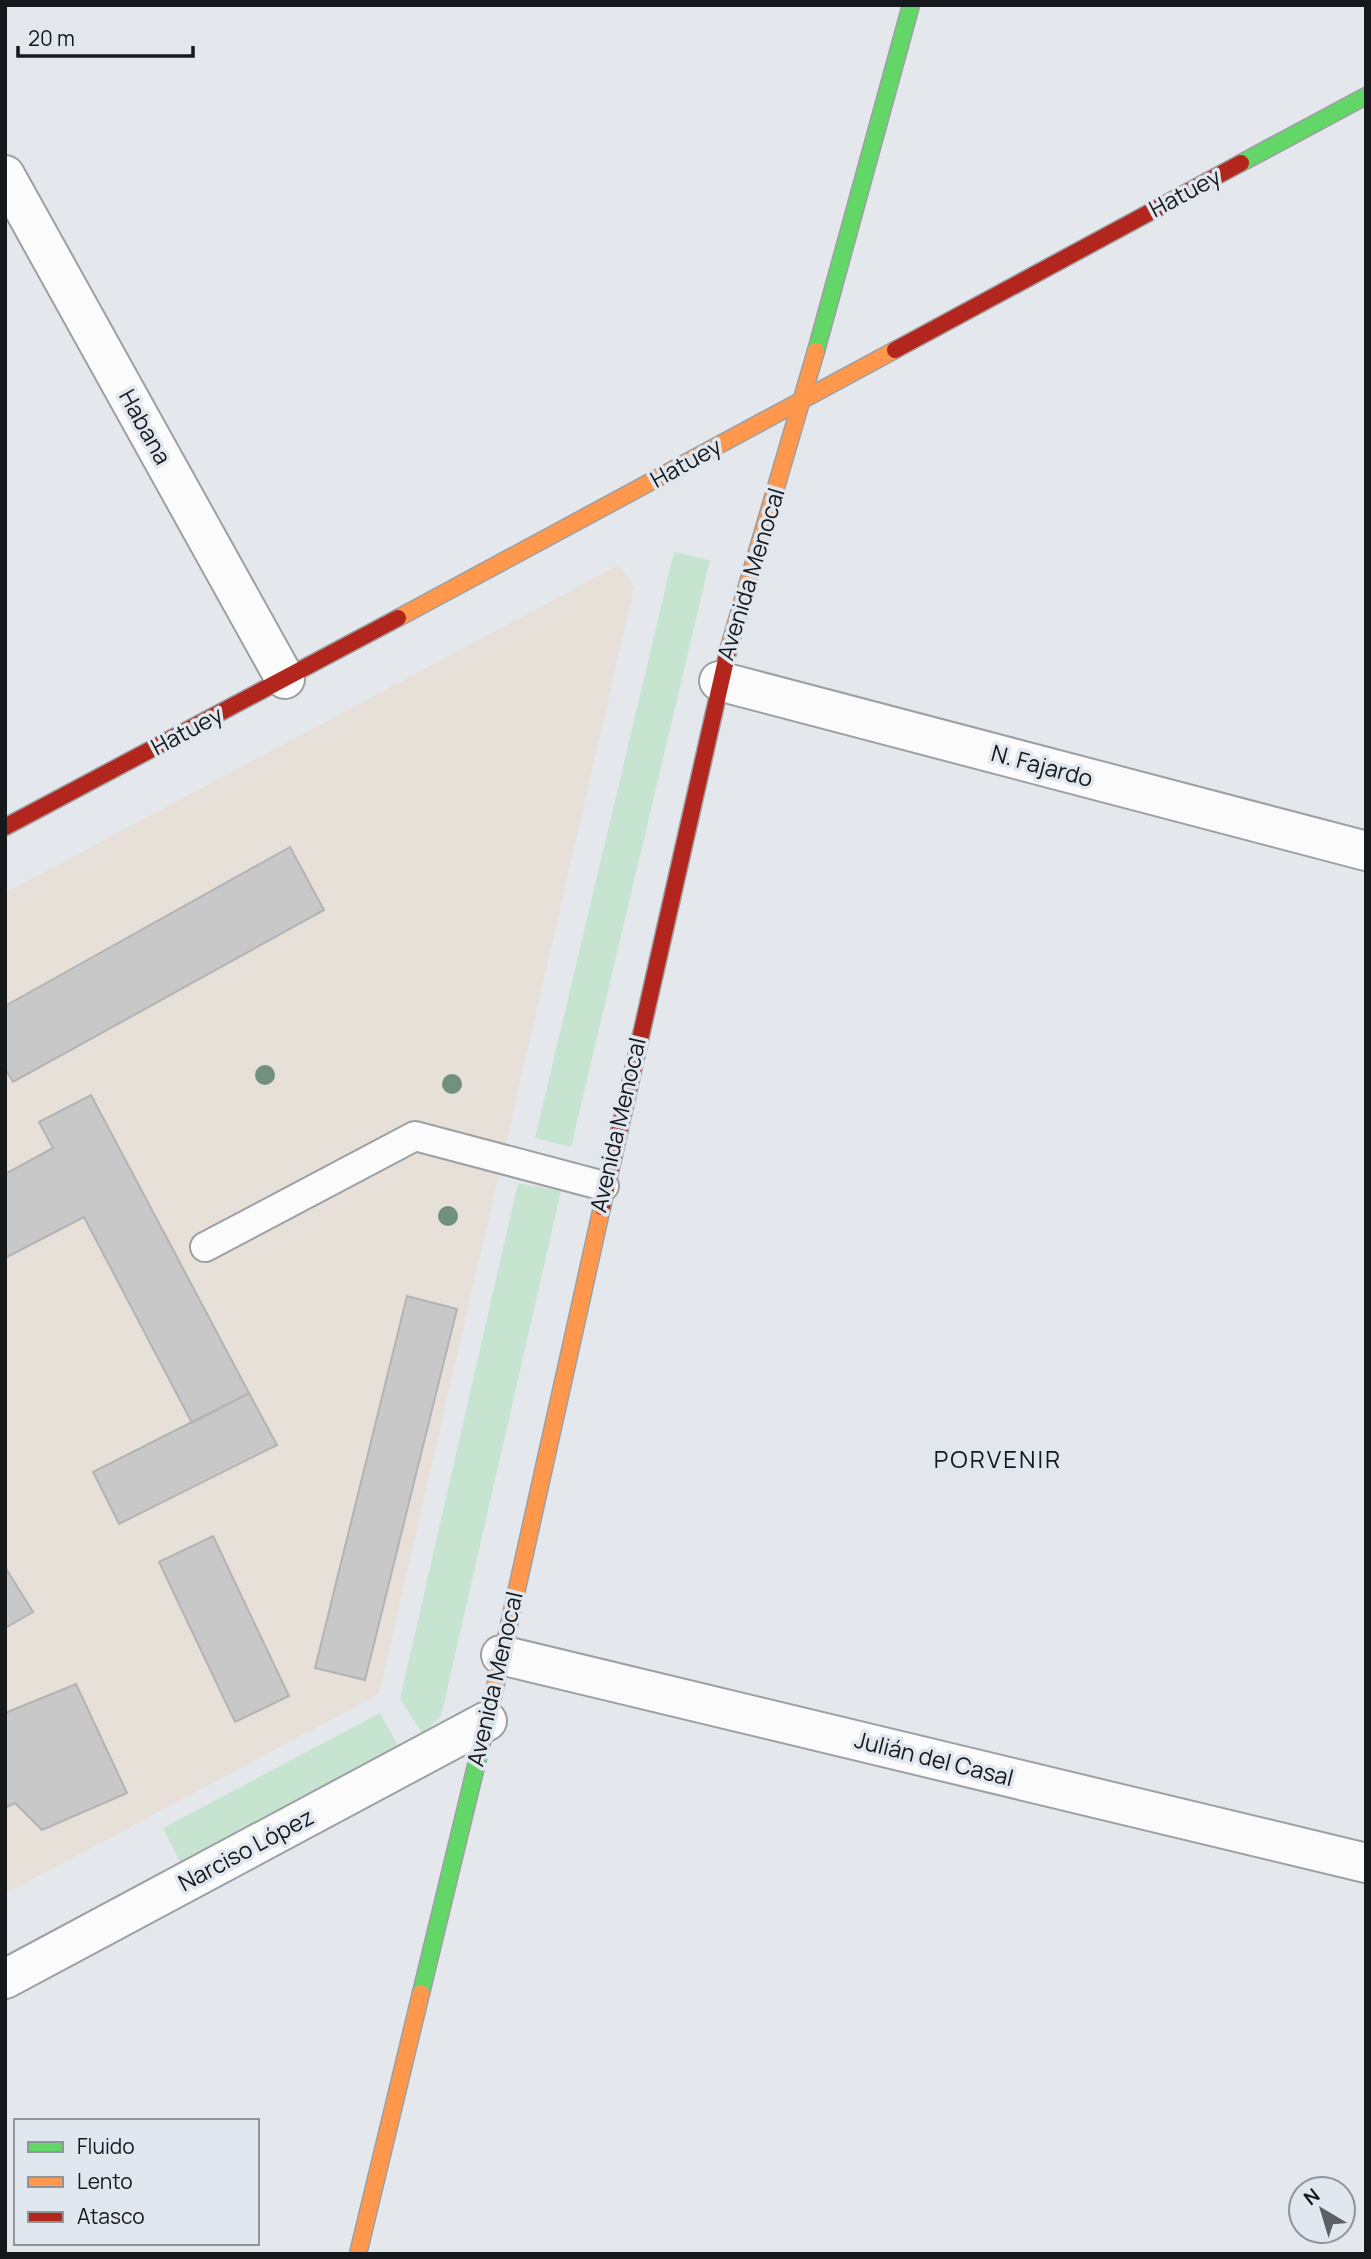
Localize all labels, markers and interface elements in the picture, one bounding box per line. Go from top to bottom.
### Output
scale bar [18,14,192,58]
text: 20 m [28,24,75,52]
street label: Hatuey [1143,160,1226,224]
street label: Habana [112,383,180,470]
street label: Hatuey [644,430,727,495]
street label: Avenida Menocal [709,484,791,664]
street label: Hatuey [145,698,228,762]
street label: N. Fajardo [988,736,1097,794]
street label: Avenida Menocal [581,1034,653,1215]
district label: PORVENIR [934,1442,1062,1475]
street label: Avenida Menocal [458,1588,530,1769]
street label: Julián del Casal [851,1723,1017,1793]
street label: Narciso López [172,1800,319,1898]
legend [14,2119,259,2245]
text: Fluido [77,2132,135,2160]
text: Lento [77,2167,133,2195]
north arrow [1287,2175,1357,2245]
text: N [1298,2182,1325,2211]
text: Atasco [77,2202,145,2230]

